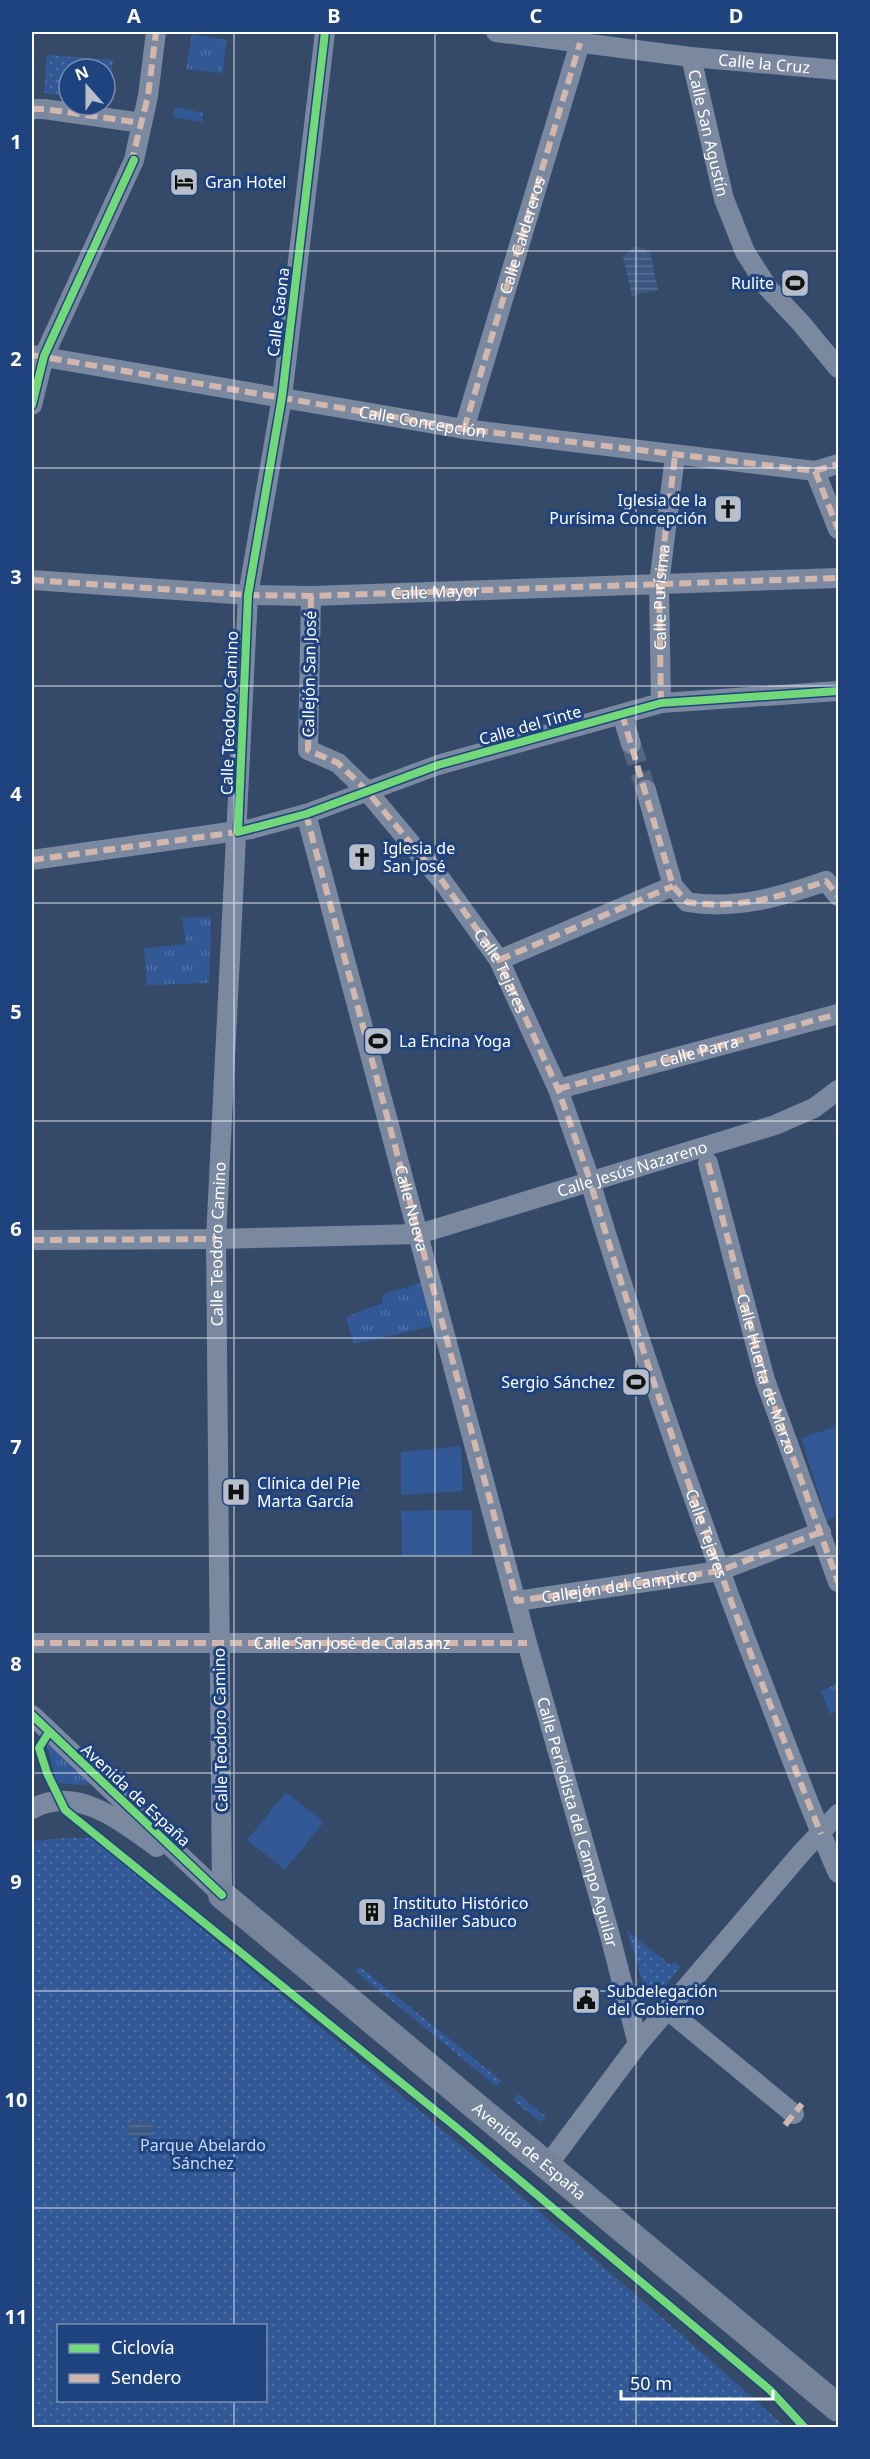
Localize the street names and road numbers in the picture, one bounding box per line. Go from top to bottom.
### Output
street label: Calle la Cruz [717,48,811,78]
street label: Calle San Agustín [683,67,734,199]
street label: Calle Caldereros [494,174,550,297]
street label: Calle Gaona [262,266,294,358]
street label: Calle Concepción [357,400,487,443]
street label: Calle Purísima [648,543,675,651]
street label: Calle Mayor [391,579,480,604]
street label: Callejón San José [297,610,321,738]
street label: Calle Teodoro Camino [215,630,243,796]
street label: Calle del Tinte [476,700,584,750]
street label: Calle Tejares [469,924,533,1017]
street label: Calle Parra [657,1030,741,1072]
street label: Calle Jesús Nazareno [554,1135,710,1202]
street label: Calle Teodoro Camino [205,1161,231,1326]
street label: Calle Nueva [390,1162,434,1254]
street label: Calle Huerta de Marzo [732,1291,802,1457]
street label: Calle Tejares [680,1486,733,1581]
street label: Callejón del Campico [540,1563,698,1608]
street label: Calle San José de Calasanz [254,1632,450,1654]
street label: Calle Teodoro Camino [208,1648,232,1812]
street label: Calle Periodista del Campo Aguilar [532,1694,624,1950]
street label: Avenida de España [77,1739,195,1851]
street label: Avenida de España [468,2097,591,2205]

